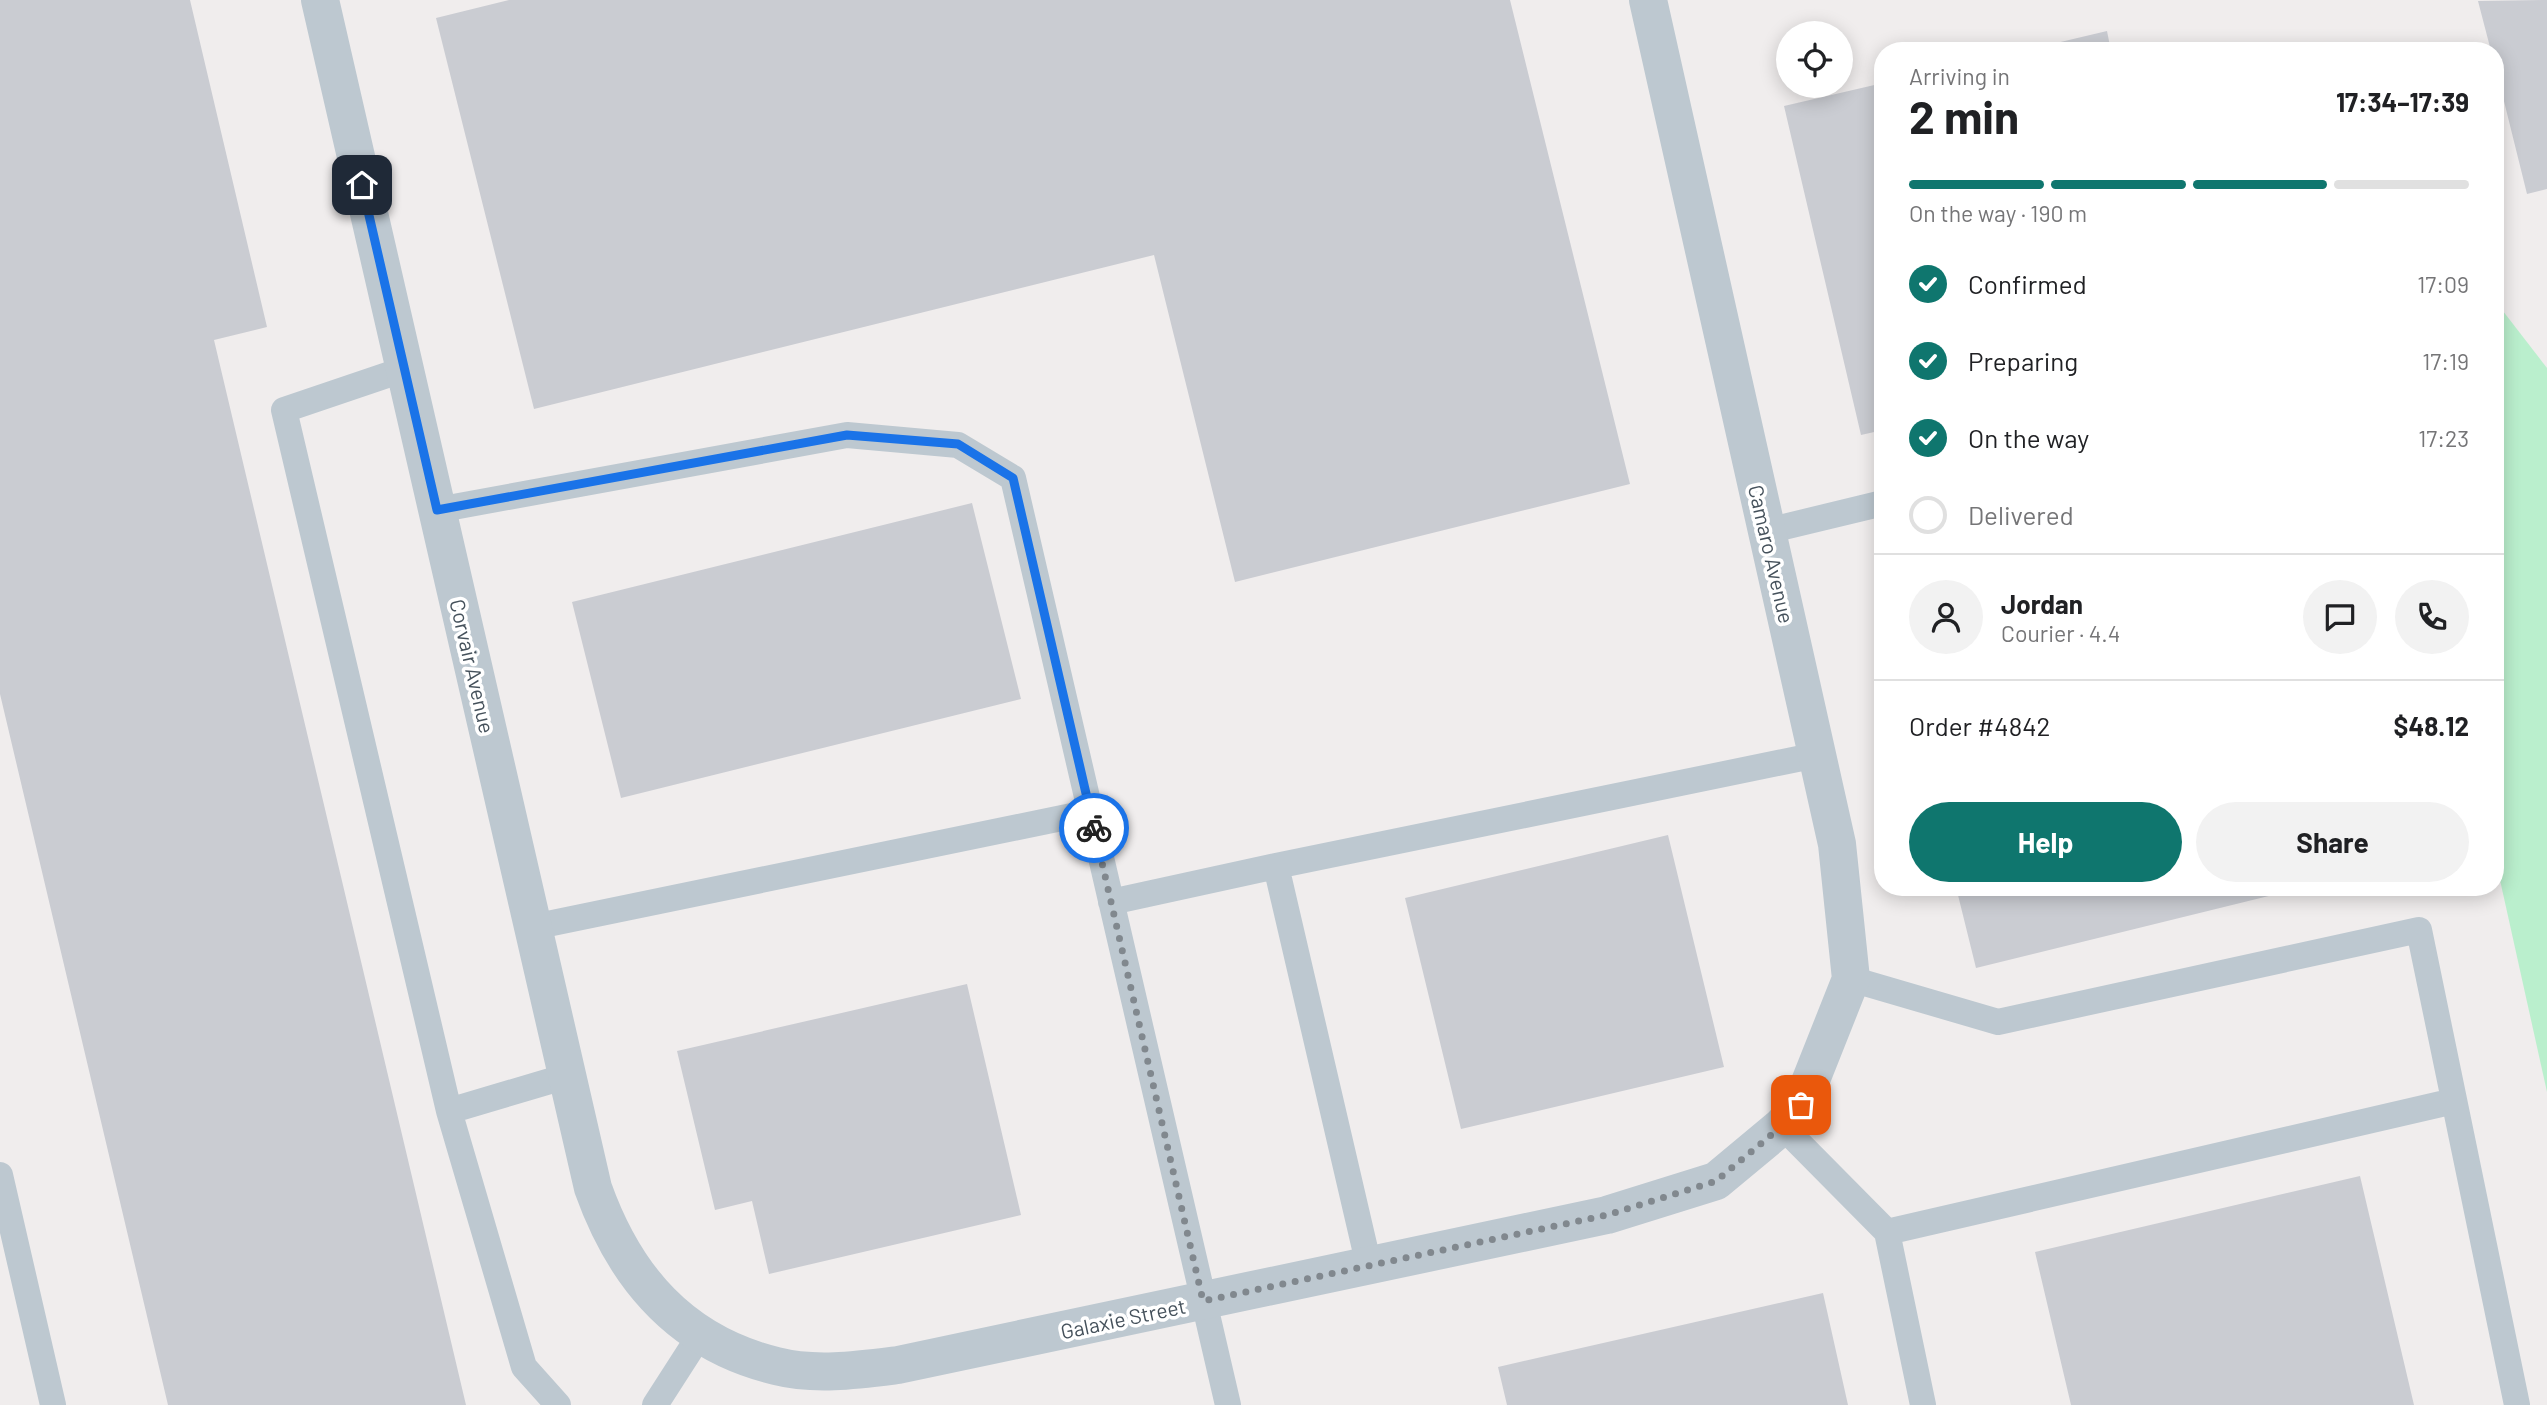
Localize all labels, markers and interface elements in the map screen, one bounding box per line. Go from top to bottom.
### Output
map controls [1776,21,1853,98]
button: locate [1776,21,1853,98]
text: Arriving in [1909,62,2010,90]
text: 17:34–17:39 [2336,86,2469,117]
text: 2 min [1909,88,2019,143]
pin [332,155,392,215]
icon: home [343,166,381,204]
text: On the way · 190 m [1909,199,2087,227]
icon: check [1909,265,1947,303]
text: Confirmed [1968,268,2087,299]
text: 17:09 [2417,270,2469,298]
icon: check [1909,342,1947,380]
text: Preparing [1968,345,2078,376]
text: 17:19 [2422,347,2469,375]
icon: check [1909,419,1947,457]
text: On the way [1968,422,2089,453]
text: 17:23 [2418,424,2469,452]
street label: Camaro Avenue [1744,482,1800,626]
text: Delivered [1968,499,2074,530]
button: person [1909,580,1983,654]
button: chat [2303,580,2377,654]
button: phone [2395,580,2469,654]
text: Jordan [2001,588,2083,619]
street label: Corvair Avenue [445,597,501,735]
text: Courier · 4.4 [2001,619,2120,647]
text: Order #4842 [1909,710,2051,741]
text: $48.12 [2394,710,2469,741]
courier [1059,793,1129,863]
button: Help [1909,802,2182,882]
button: Share [2196,802,2469,882]
icon: bike [1075,809,1113,847]
pin [1771,1075,1831,1135]
icon: bag [1782,1086,1820,1124]
street label: Galaxie Street [1058,1293,1188,1343]

